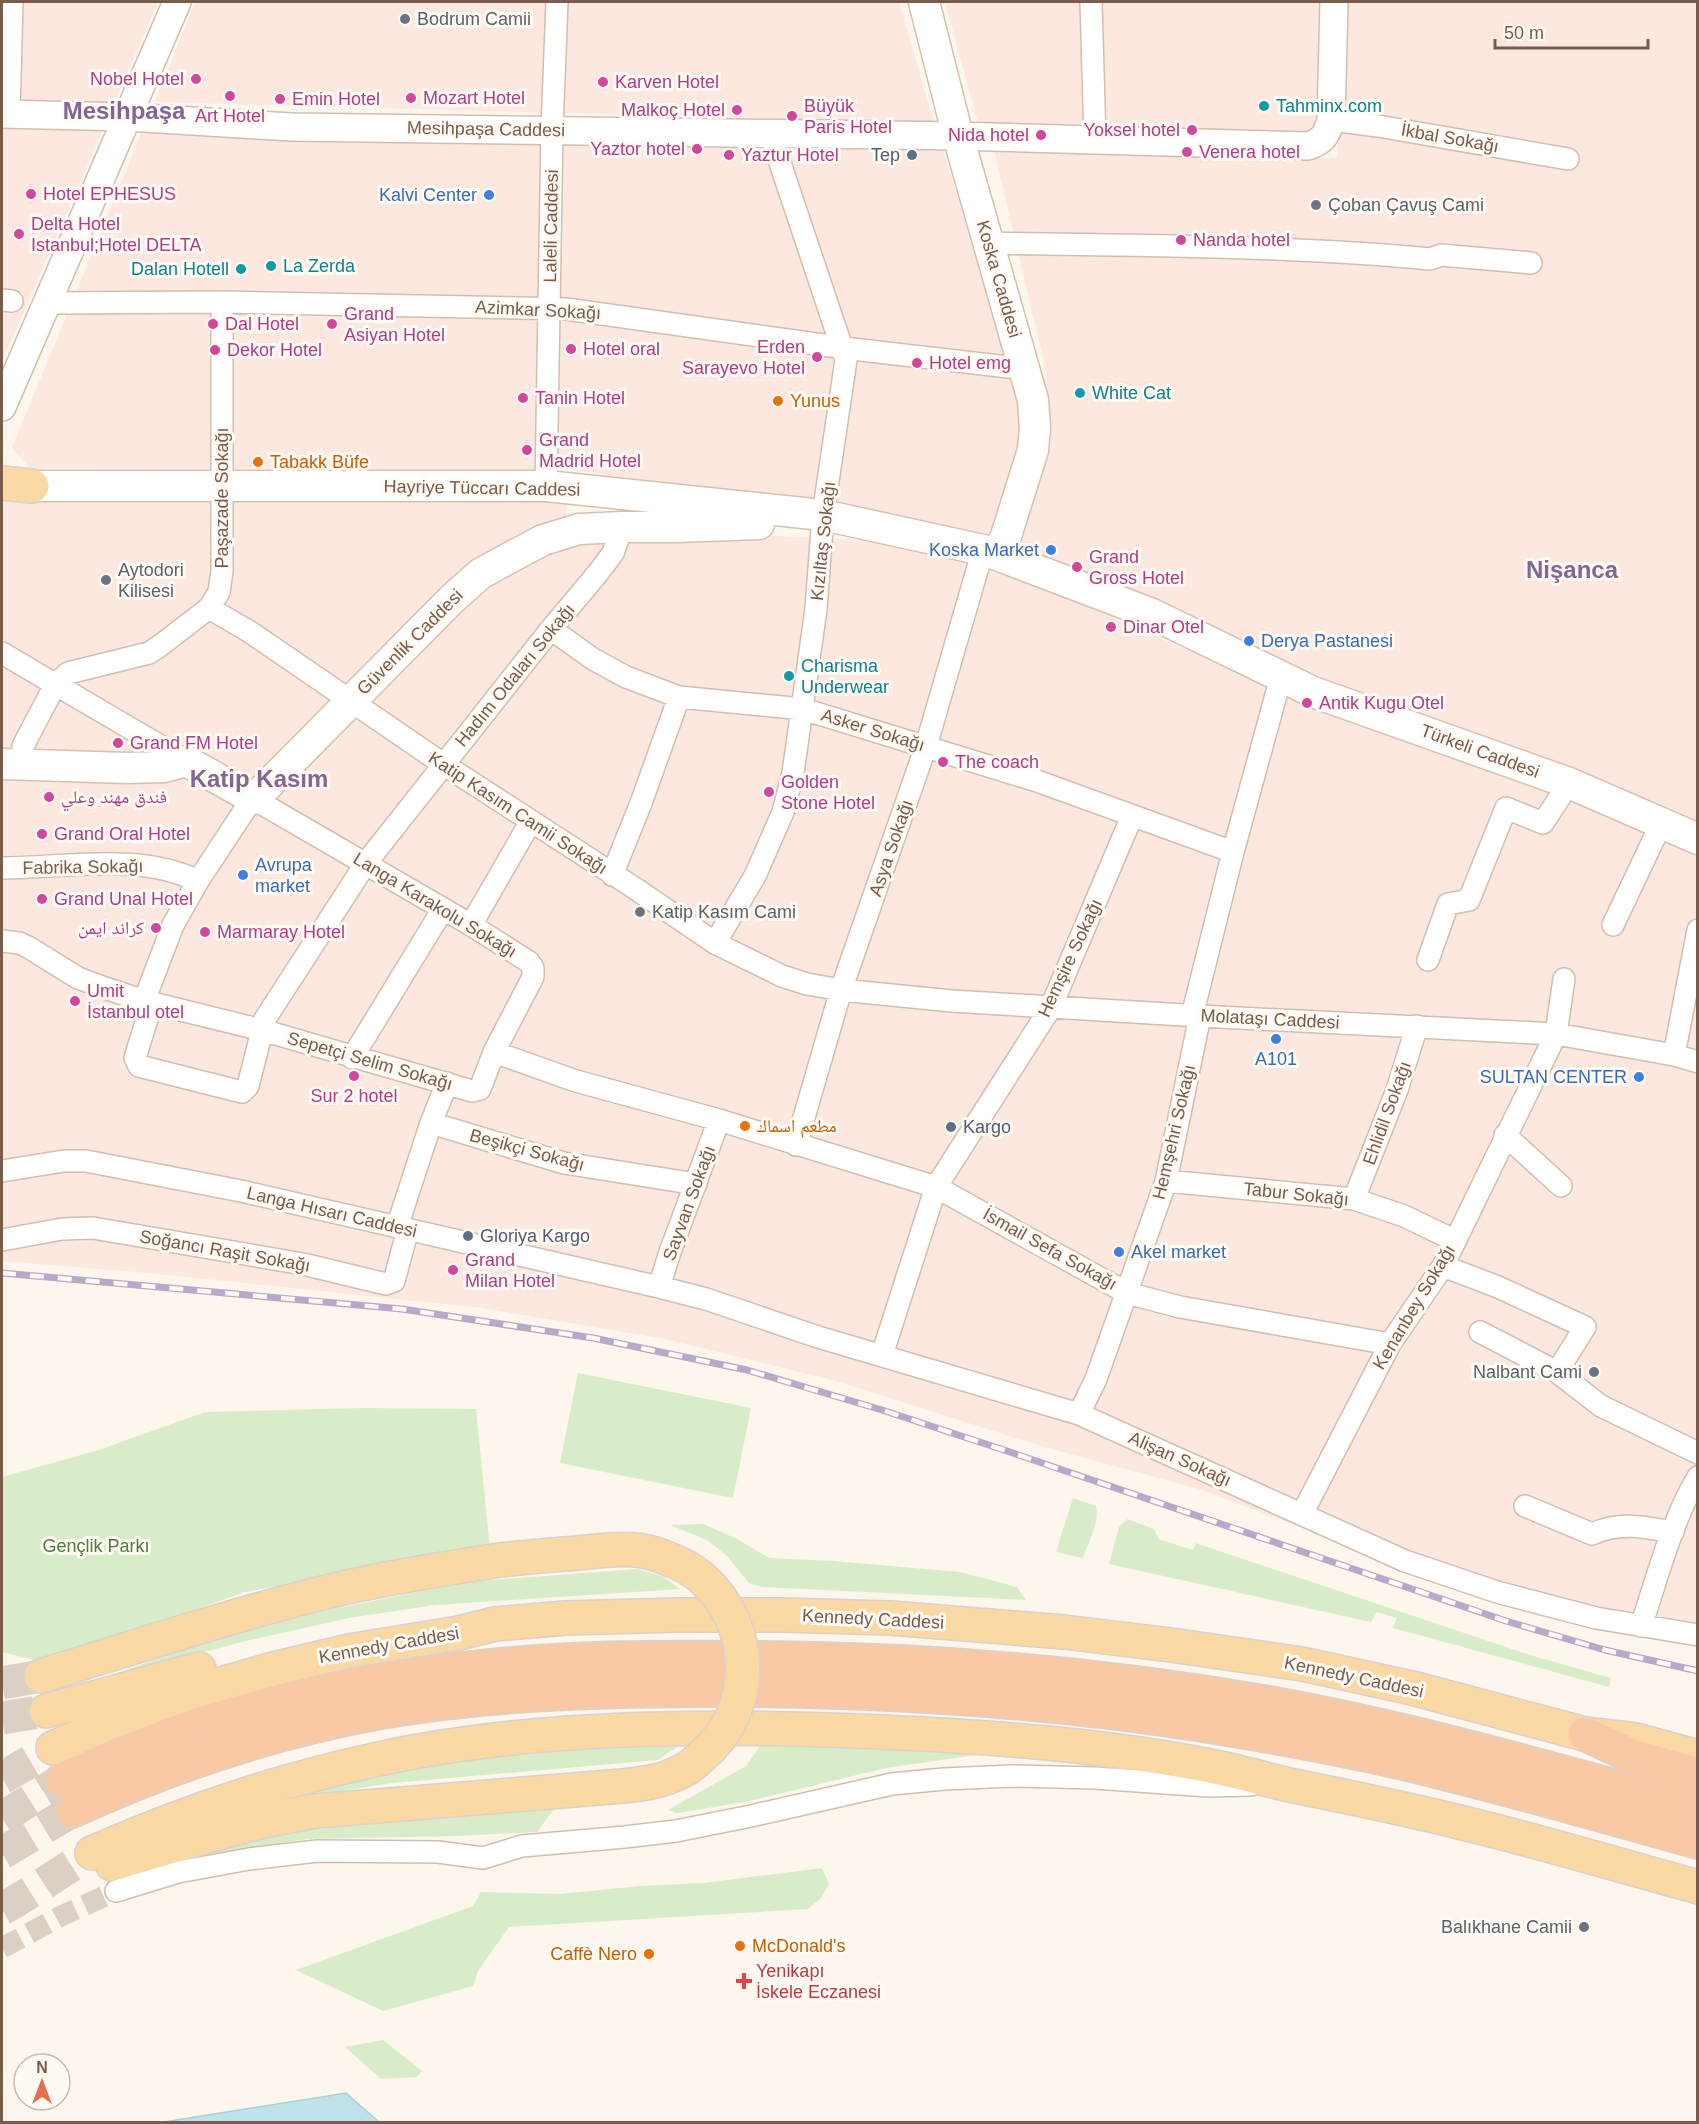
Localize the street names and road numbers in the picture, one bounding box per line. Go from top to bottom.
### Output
street label: Mesihpaşa Caddesi [407,118,565,140]
street label: İkbal Sokağı [1399,120,1501,156]
street label: Laleli Caddesi [540,169,562,283]
street label: Koska Caddesi [973,218,1025,340]
street label: Azimkar Sokağı [475,297,601,323]
street label: Paşazade Sokağı [212,427,232,569]
street label: Hayriye Tüccarı Caddesi [383,476,581,500]
street label: Kızıltaş Sokağı [807,480,839,602]
street label: Güvenlik Caddesi [353,585,467,699]
street label: Hadım Odaları Sokağı [451,600,579,750]
street label: Asker Sokağı [819,705,927,755]
street label: Türkeli Caddesi [1418,720,1542,782]
street label: Katip Kasım Camii Sokağı [425,748,611,878]
street label: Asya Sokağı [865,797,917,899]
street label: Langa Karakolu Sokağı [350,848,520,962]
street label: Fabrika Sokağı [22,856,144,878]
street label: Hemşire Sokağı [1034,896,1106,1020]
street label: Molataşı Caddesi [1200,1005,1340,1033]
street label: Sepetçi Selim Sokağı [285,1028,455,1094]
street label: Ehlidil Sokağı [1359,1058,1415,1168]
street label: Hemşehri Sokağı [1149,1062,1199,1202]
street label: Beşikçi Sokağı [467,1125,587,1175]
street label: Sayvan Sokağı [659,1143,719,1263]
street label: Tabur Sokağı [1242,1179,1350,1209]
street label: Langa Hısarı Caddesi [245,1183,419,1241]
street label: İsmail Sefa Sokağı [980,1204,1120,1294]
street label: Soğancı Raşit Sokağı [138,1226,312,1276]
street label: Kenanbey Sokağı [1369,1241,1459,1373]
street label: Alişan Sokağı [1126,1427,1234,1491]
street label: Kennedy Caddesi [802,1605,944,1633]
street label: Kennedy Caddesi [317,1623,461,1667]
street label: Kennedy Caddesi [1282,1652,1426,1702]

